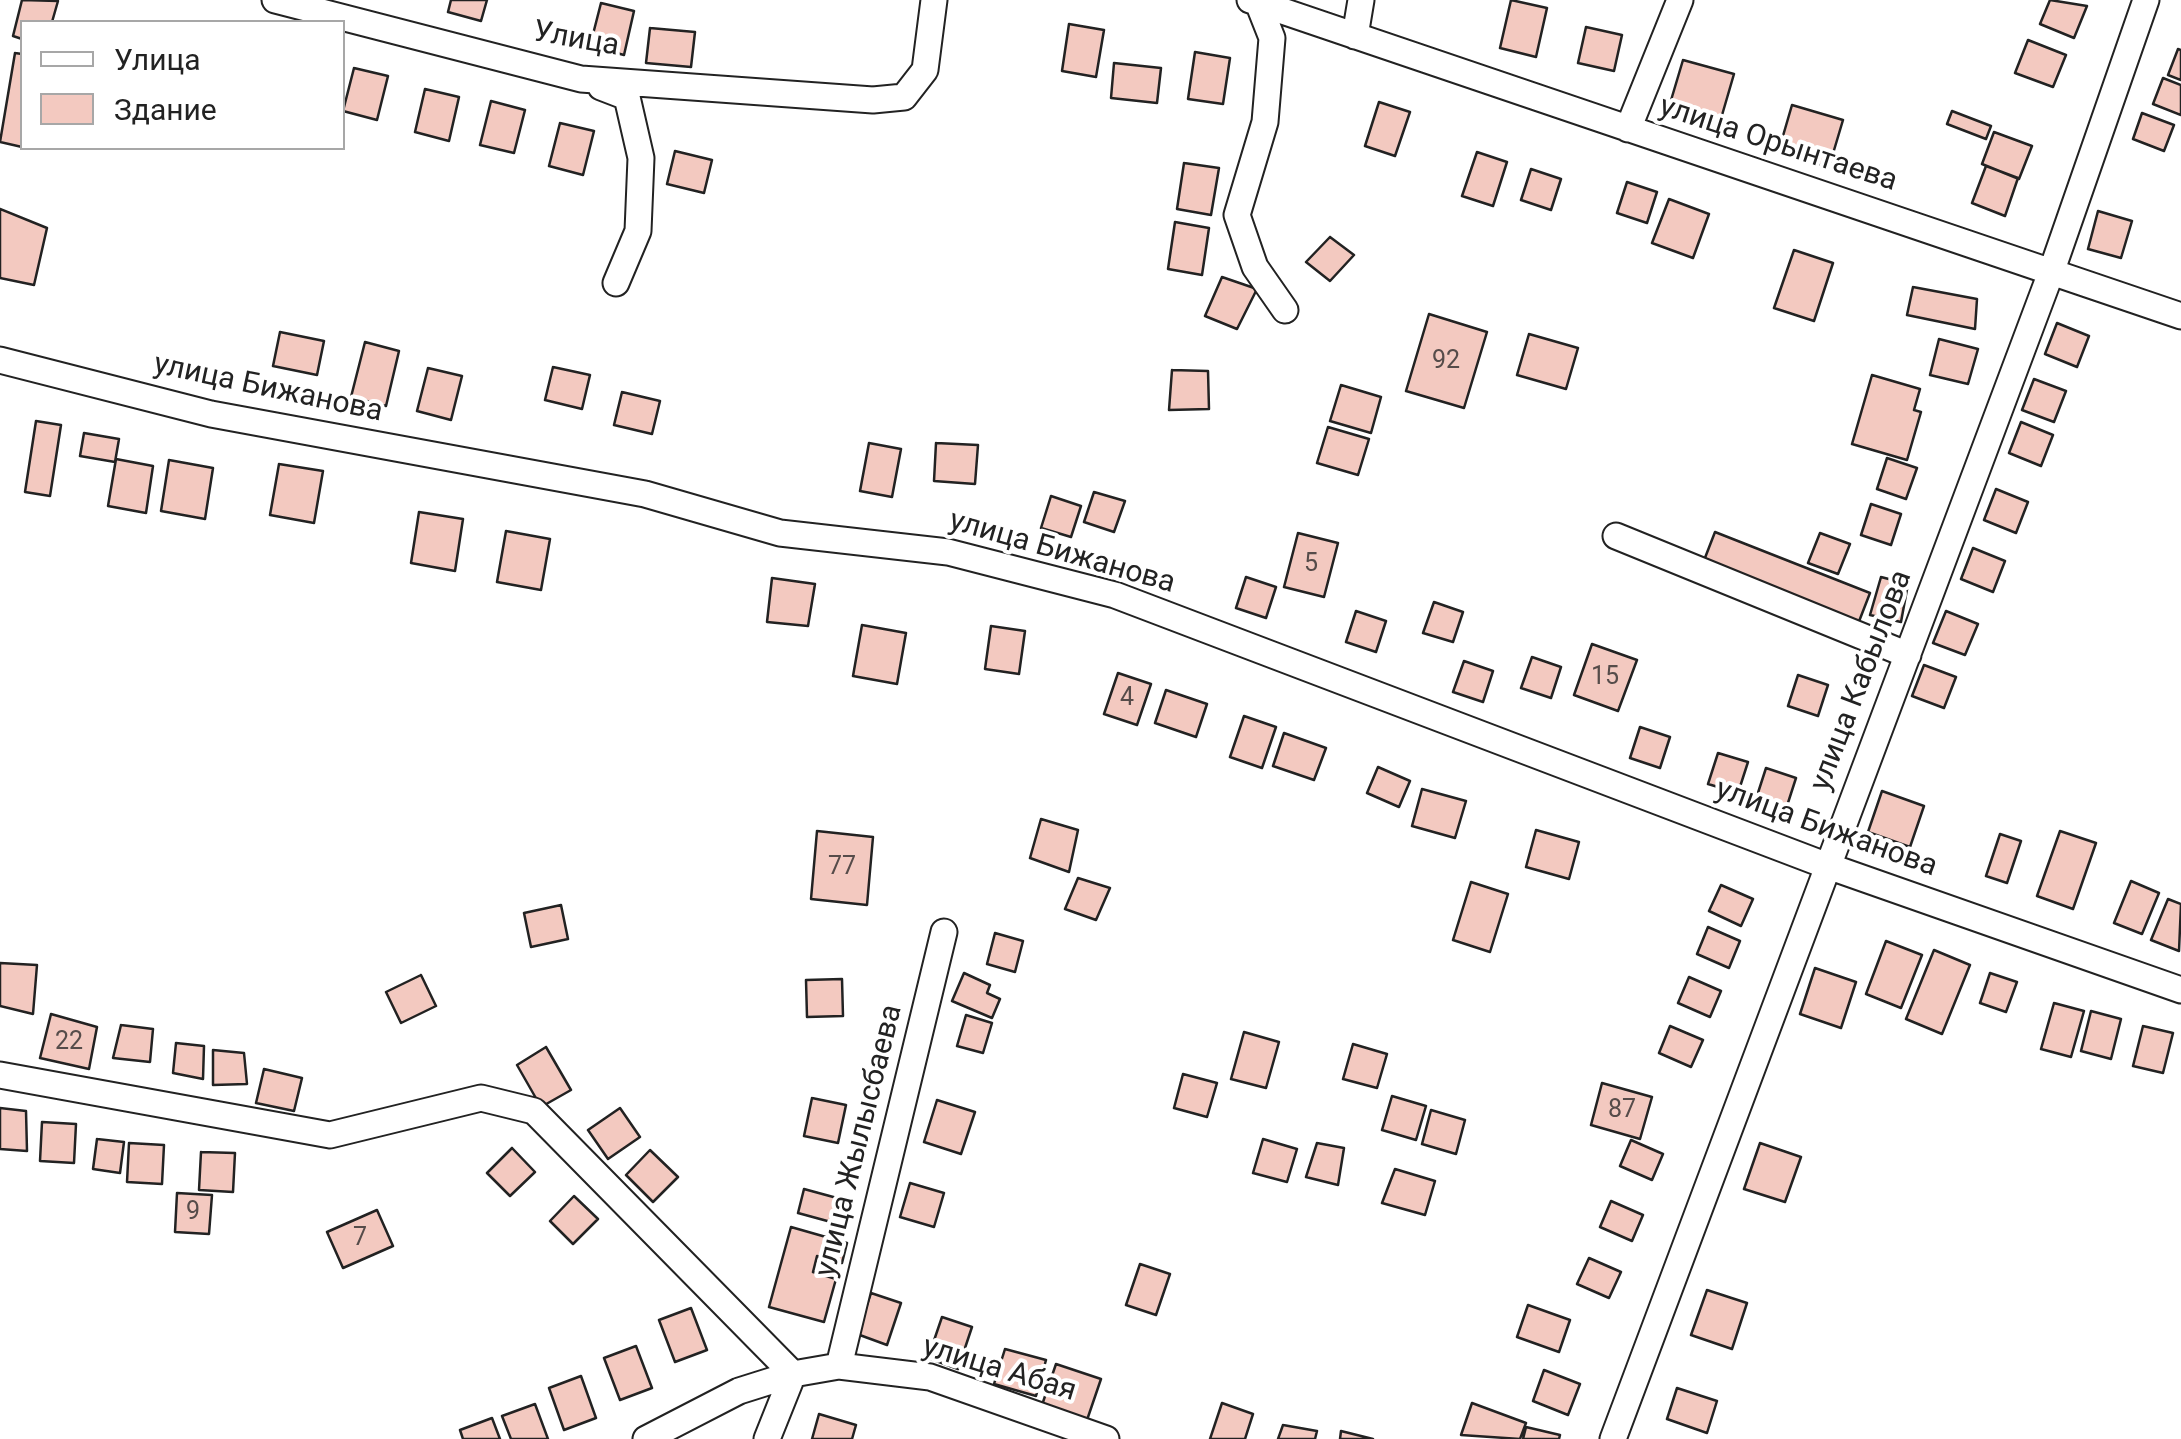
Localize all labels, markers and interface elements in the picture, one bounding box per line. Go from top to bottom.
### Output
street label: Улица [530,15,622,65]
legend [20,20,345,150]
text: Улица [114,42,201,77]
street label: улица Орынтаева [1655,90,1901,200]
text: Здание [114,92,217,127]
street label: улица Бижанова [150,347,386,431]
house number: 92 [1432,347,1460,377]
street label: улица Бижанова [945,504,1179,602]
house number: 5 [1304,550,1318,580]
street label: улица Кабылова [1803,566,1921,796]
house number: 15 [1591,663,1619,693]
house number: 4 [1120,684,1134,714]
street label: улица Бижанова [1710,772,1942,886]
house number: 77 [828,853,856,883]
street label: улица Жылысбаева [809,1001,911,1281]
house number: 22 [55,1028,83,1058]
house number: 87 [1608,1096,1636,1126]
house number: 9 [186,1198,200,1228]
house number: 7 [353,1224,367,1254]
street label: улица Абая [918,1330,1080,1410]

